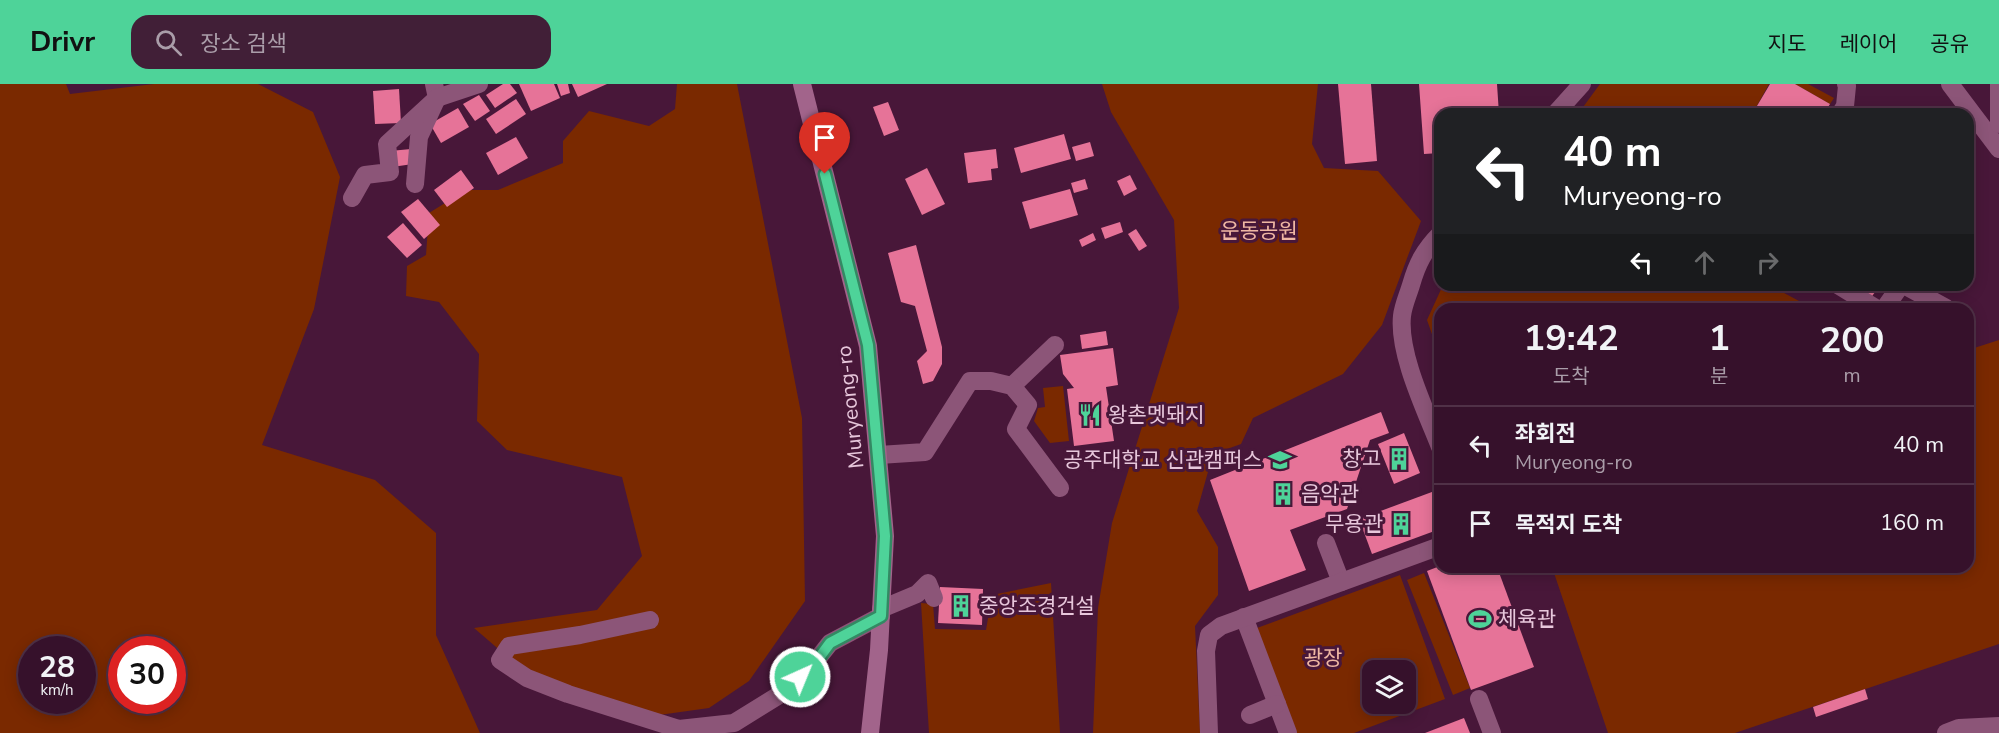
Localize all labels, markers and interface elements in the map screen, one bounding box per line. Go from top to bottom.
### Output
search box [131,15,551,69]
text: Drivr [30,23,95,61]
icon: search [152,26,185,59]
text: 장소 검색 [200,29,287,59]
text: 지도 [1768,30,1806,58]
text: 레이어 [1839,30,1897,58]
text: 공유 [1930,30,1969,58]
pin [799,112,850,174]
icon: arrive [808,121,841,154]
text: 40 m [1563,124,1662,181]
icon: left [1464,132,1542,210]
text: Muryeong-ro [1563,178,1722,215]
park label: 운동공원 [1220,217,1298,245]
icon: left [1625,246,1658,279]
icon: ahead [1688,246,1721,279]
icon: right [1751,246,1784,279]
text: 19:42 [1524,314,1619,363]
text: 1 [1708,314,1730,363]
text: 200 [1820,316,1884,365]
street label: Muryeong-ro [830,344,870,470]
text: m [1843,362,1861,389]
text: 도착 [1553,363,1590,390]
text: 분 [1710,363,1728,390]
place label: 왕촌멧돼지 [1108,401,1205,429]
restaurant icon: 왕촌멧돼지 [1077,402,1103,428]
text: 좌회전 [1515,419,1576,449]
icon: left [1464,429,1497,462]
text: 40 m [1893,430,1944,460]
place label: 창고 [1342,445,1381,473]
place label: 공주대학교 신관캠퍼스 [1063,446,1262,474]
building icon: 창고 [1386,446,1412,472]
school or university icon: 공주대학교 신관캠퍼스 [1267,447,1293,473]
text: Muryeong-ro [1515,449,1633,476]
place label: 음악관 [1301,480,1359,508]
building icon: 음악관 [1270,481,1296,507]
icon: arrive [1464,507,1497,540]
text: 160 m [1880,508,1944,538]
place label: 무용관 [1325,510,1383,538]
text: 목적지 도착 [1515,510,1622,540]
building icon: 무용관 [1388,511,1414,537]
place label: 중앙조경건설 [979,592,1095,620]
building icon: 중앙조경건설 [948,593,974,619]
place label: 체육관 [1498,605,1556,633]
sports icon: 체육관 [1467,606,1493,632]
speed limit sign: 30 [108,636,186,714]
park label: 광장 [1304,644,1342,672]
position arrow [768,645,832,709]
text: 28 [39,647,75,688]
map controls [1362,660,1416,714]
button: layers [1362,660,1416,714]
text: km/h [40,680,74,700]

